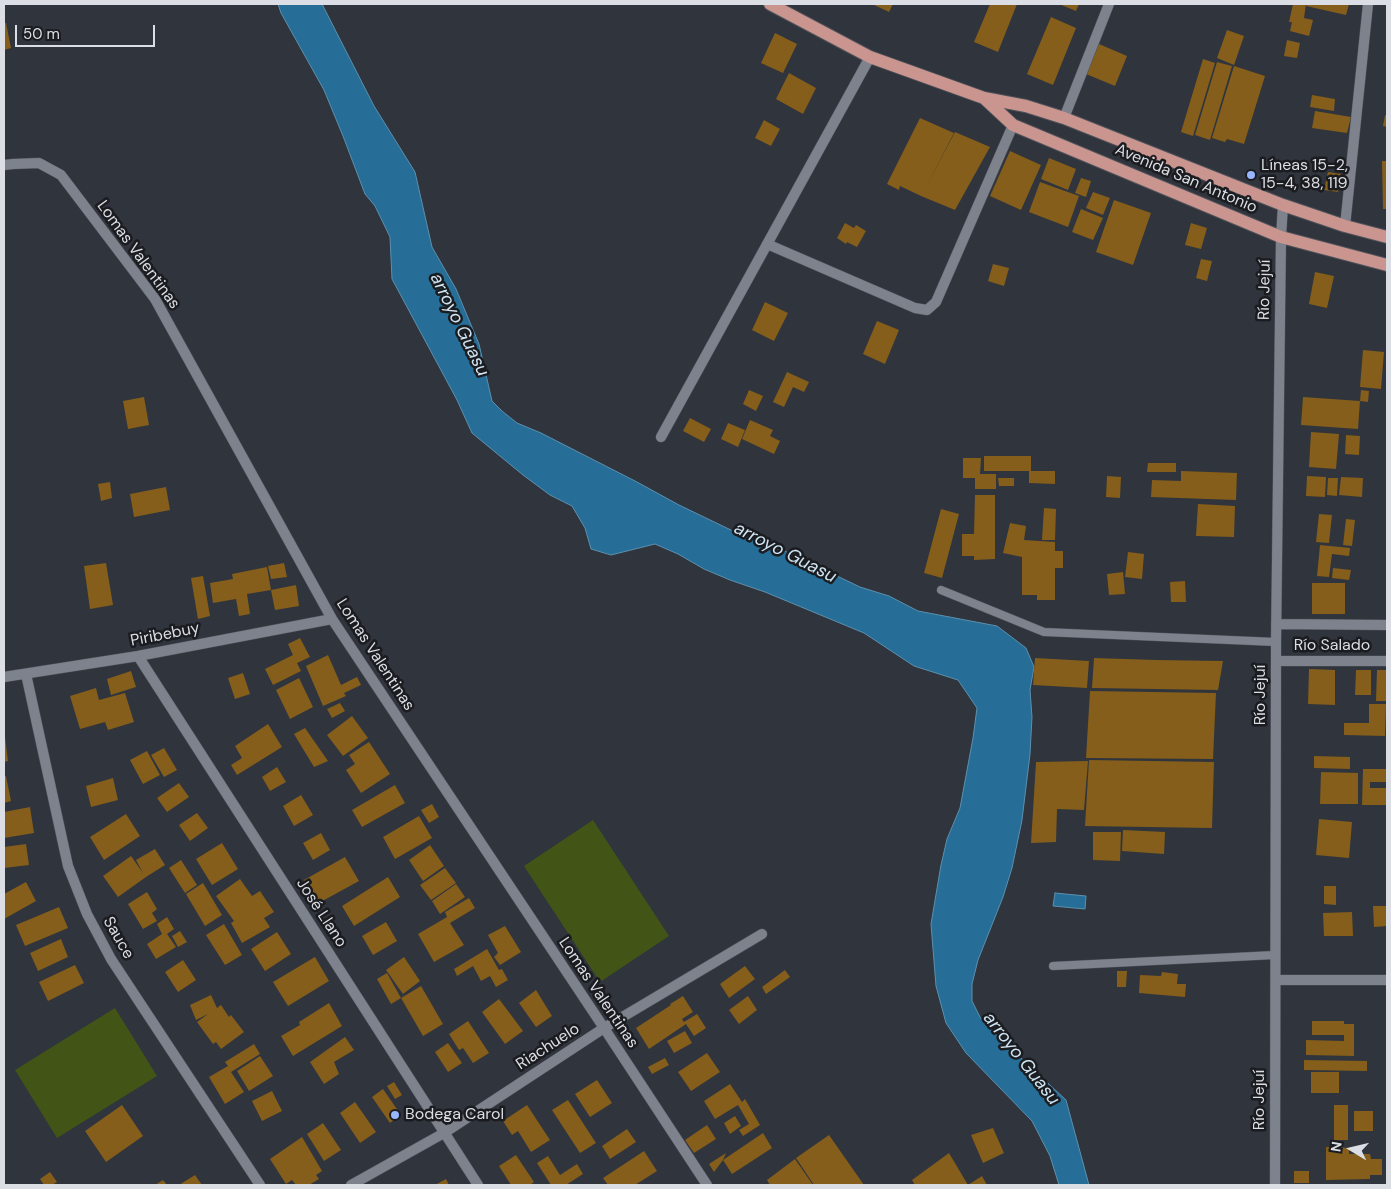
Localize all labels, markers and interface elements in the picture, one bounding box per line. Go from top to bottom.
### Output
scale bar [18,15,158,47]
text: 50 m [23,24,60,44]
street label: Avenida San Antonio [1112,140,1260,218]
place label: Líneas 15-2, 15-4, 38, 119 [1261,156,1348,194]
marker: Líneas 15-2, 15-4, 38, 119 [1245,169,1257,181]
street label: Lomas Valentinas [92,197,184,313]
street label: Río Jejuí [1255,260,1275,320]
water label: arroyo Guasu [425,270,493,380]
water label: arroyo Guasu [730,518,840,588]
street label: Lomas Valentinas [332,596,418,714]
street label: Piribebuy [129,619,201,651]
street label: Río Salado [1294,636,1370,656]
street label: Río Jejuí [1251,665,1271,725]
street label: José Llano [292,875,350,951]
street label: Sauce [98,914,138,962]
street label: Lomas Valentinas [554,934,642,1052]
water label: arroyo Guasu [978,1008,1064,1110]
street label: Riachuelo [513,1019,583,1075]
street label: Río Jejuí [1250,1070,1270,1130]
place label: Bodega Carol [405,1105,504,1125]
marker: Bodega Carol [389,1109,401,1121]
north arrow [1326,1124,1376,1174]
text: N [1326,1140,1346,1153]

